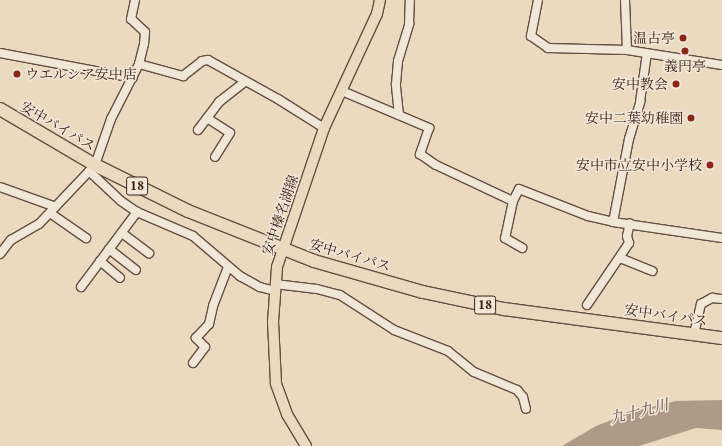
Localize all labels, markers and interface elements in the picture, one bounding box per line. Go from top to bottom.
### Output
place label: 温古亭 [633,30,675,46]
marker: 温古亭 [678,33,688,43]
marker: 義円亭 [680,46,690,56]
place label: 義円亭 [664,58,706,74]
place label: ウエルシア安中店 [25,66,137,82]
marker: ウエルシア安中店 [12,69,22,79]
place label: 安中教会 [612,76,668,92]
marker: 安中教会 [671,79,681,89]
street label: 安中バイパス [17,98,99,154]
place label: 安中二葉幼稚園 [585,110,683,126]
marker: 安中二葉幼稚園 [686,113,696,123]
place label: 安中市立安中小学校 [576,157,702,173]
marker: 安中市立安中小学校 [705,160,715,170]
street label: 安中榛名湖線 [258,173,302,257]
road number: 18 [126,175,148,197]
street label: 安中バイパス [307,235,393,275]
road number: 18 [474,294,496,316]
street label: 安中バイパス [623,301,709,329]
water label: 九十九川 [608,395,670,427]

